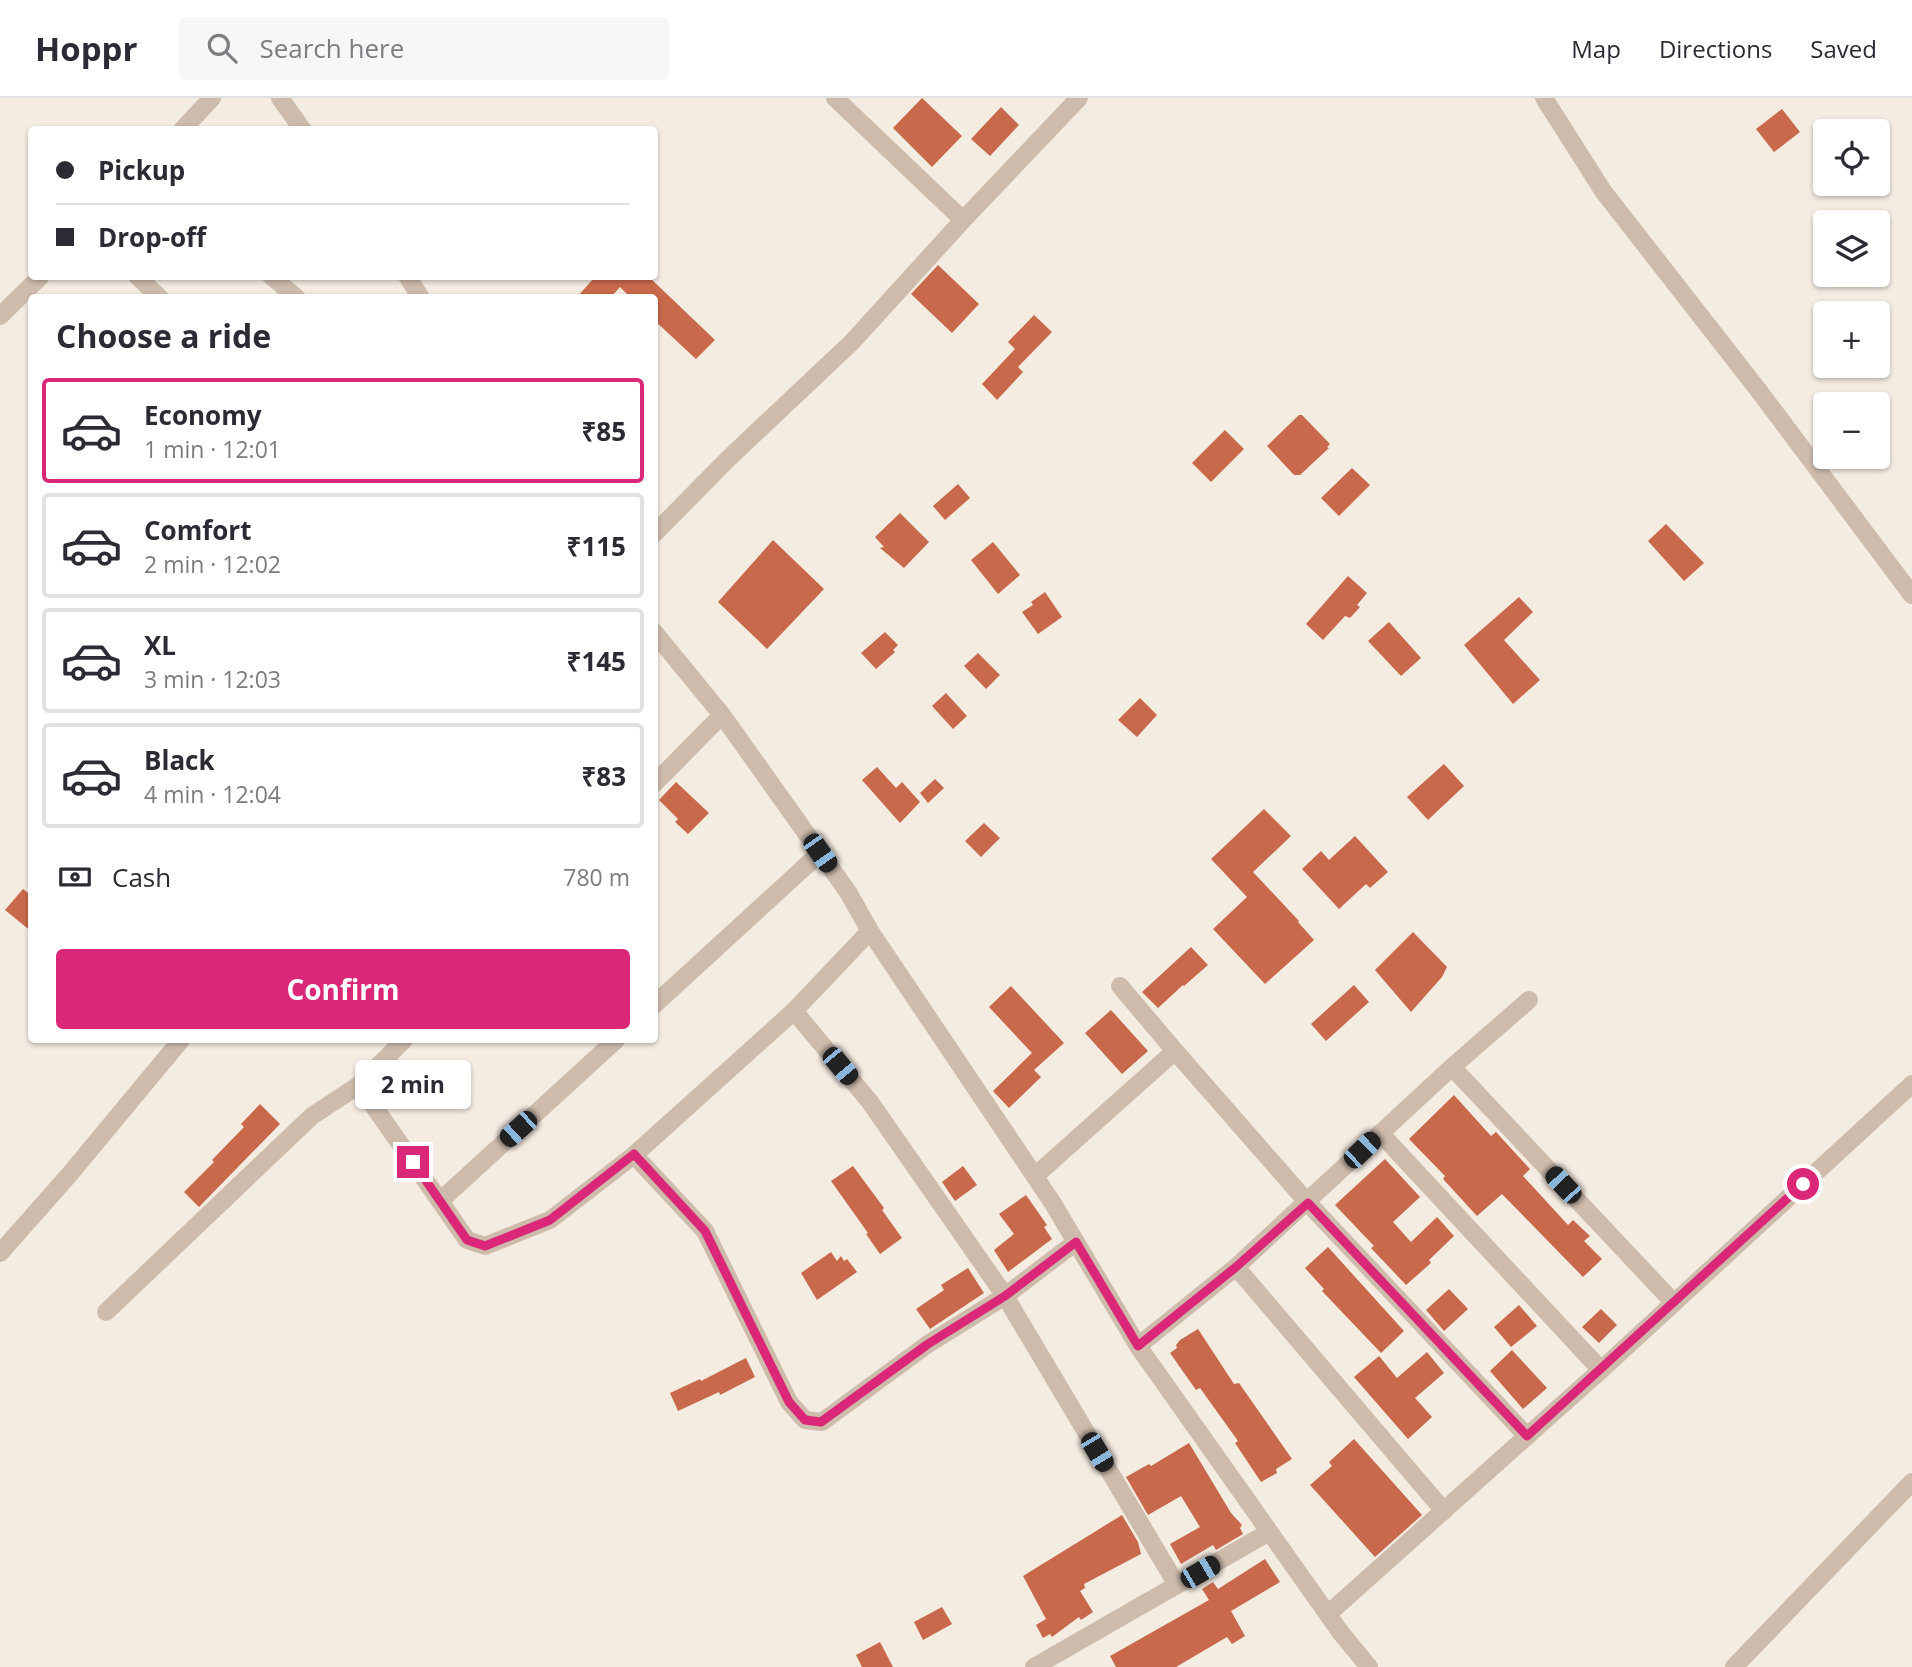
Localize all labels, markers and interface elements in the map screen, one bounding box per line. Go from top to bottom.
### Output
search box [179,17,669,80]
text: Hoppr [35,26,137,71]
icon: search [203,29,241,67]
text: Search here [259,30,404,66]
text: Map [1571,32,1621,65]
text: Directions [1659,32,1772,65]
text: Saved [1810,32,1877,65]
map controls [1813,119,1890,469]
button: locate [1813,119,1890,196]
text: Pickup [98,152,185,188]
button: layers [1813,210,1890,287]
text: Drop-off [98,219,206,255]
button: + [1813,301,1890,378]
text: Choose a ride [56,314,271,357]
button: − [1813,392,1890,469]
text: Economy [144,397,262,433]
icon: car [60,399,123,462]
text: ₹85 [581,413,626,449]
text: 1 min · 12:01 [144,433,281,465]
text: Comfort [144,512,251,548]
icon: car [60,514,123,577]
text: ₹115 [567,528,626,564]
text: 2 min · 12:02 [144,548,281,580]
text: XL [144,627,176,663]
icon: car [60,629,123,692]
text: ₹145 [567,643,626,679]
text: 3 min · 12:03 [144,663,281,695]
text: Black [144,742,215,778]
icon: car [60,744,123,807]
text: ₹83 [581,758,626,794]
text: 4 min · 12:04 [144,778,281,810]
car [800,830,841,876]
icon: cash [56,858,94,896]
text: Cash [112,859,171,895]
text: 780 m [563,861,630,893]
button: Confirm [56,949,630,1029]
car [819,1043,862,1089]
callout: 2 min [355,1060,471,1110]
text: 2 min [381,1068,445,1100]
car [496,1107,541,1151]
car [1340,1128,1385,1172]
route end [397,1146,429,1178]
car [1541,1162,1586,1208]
route start [1787,1168,1819,1200]
car [1078,1429,1117,1475]
car [1177,1552,1224,1592]

